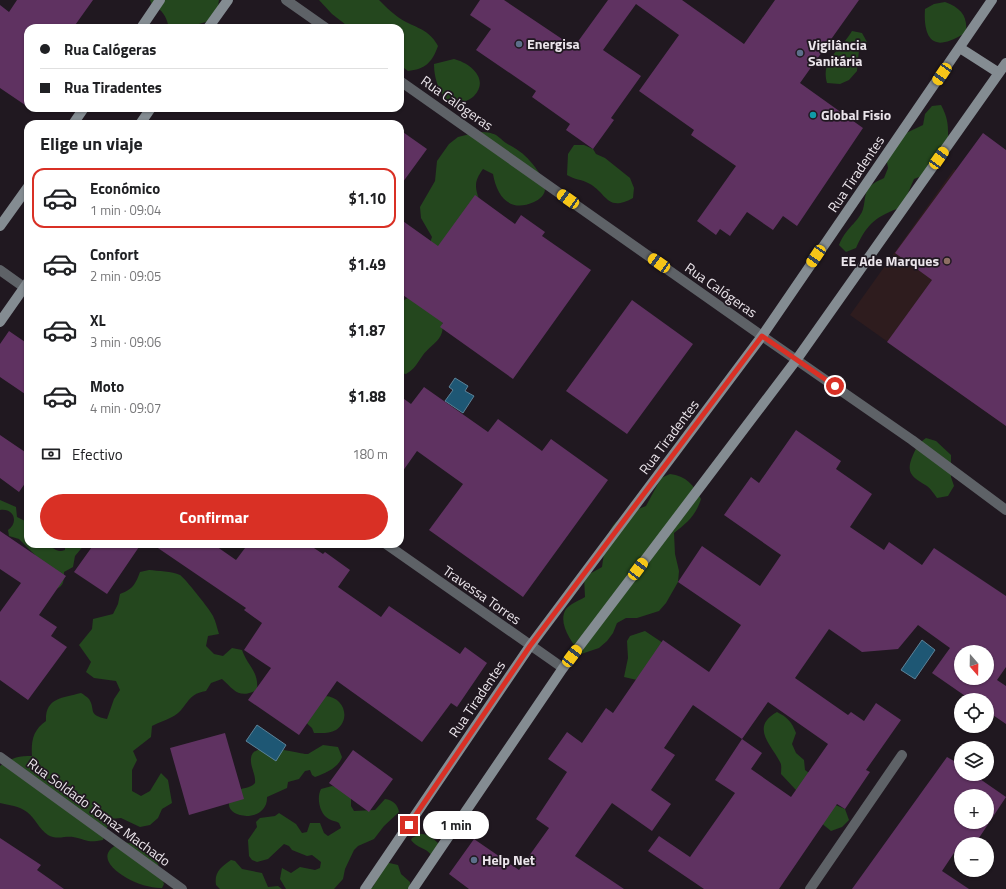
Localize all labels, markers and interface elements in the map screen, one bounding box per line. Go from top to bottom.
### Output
place label: Energisa [527,33,580,54]
place label: Vigilância Sanitária [808,34,867,71]
text: Rua Calógeras [64,38,156,61]
marker: Energisa [514,39,524,49]
marker: Vigilância Sanitária [795,48,805,58]
car [930,61,954,87]
street label: Rua Calógeras [417,70,498,135]
text: Rua Tiradentes [64,76,162,99]
place label: Global Fisio [821,104,891,125]
marker: Global Fisio [808,110,818,120]
text: Elige un viaje [40,130,143,157]
street label: Rua Tiradentes [822,131,889,216]
car [927,145,951,171]
text: Económico [90,177,160,200]
icon: car [42,180,78,216]
text: $1.10 [349,187,386,210]
car [555,187,581,211]
text: 1 min · 09:04 [90,200,161,220]
text: Confort [90,243,139,266]
car [804,243,828,269]
icon: car [42,246,78,282]
place label: EE Ade Marques [841,250,939,271]
car [646,251,672,275]
text: $1.49 [349,253,386,276]
marker: EE Ade Marques [942,256,952,266]
street label: Rua Calógeras [681,257,762,322]
text: 2 min · 09:05 [90,266,161,286]
text: XL [90,309,106,332]
icon: car [42,312,78,348]
text: $1.87 [349,319,386,342]
text: 3 min · 09:06 [90,332,161,352]
text: Moto [90,375,124,398]
route start [826,377,844,395]
icon: car [42,378,78,414]
text: $1.88 [349,385,386,408]
street label: Rua Tiradentes [633,395,704,478]
text: 4 min · 09:07 [90,398,161,418]
icon: cash [40,443,62,465]
text: Efectivo [72,443,123,466]
text: 180 m [352,444,388,464]
button: Confirmar [40,494,388,540]
car [626,556,650,582]
street label: Travessa Torres [439,560,526,629]
car [560,643,584,669]
north arrow [954,645,994,685]
map controls [954,645,994,877]
street label: Rua Tiradentes [443,656,510,741]
button: locate [954,693,994,733]
button: layers [954,741,994,781]
street label: Rua Soldado Tomaz Machado [23,752,175,871]
button: + [954,789,994,829]
callout: 1 min [423,811,489,839]
text: 1 min [440,815,472,835]
route end [400,816,418,834]
button: − [954,837,994,877]
place label: Help Net [482,849,535,870]
marker: Help Net [469,855,479,865]

